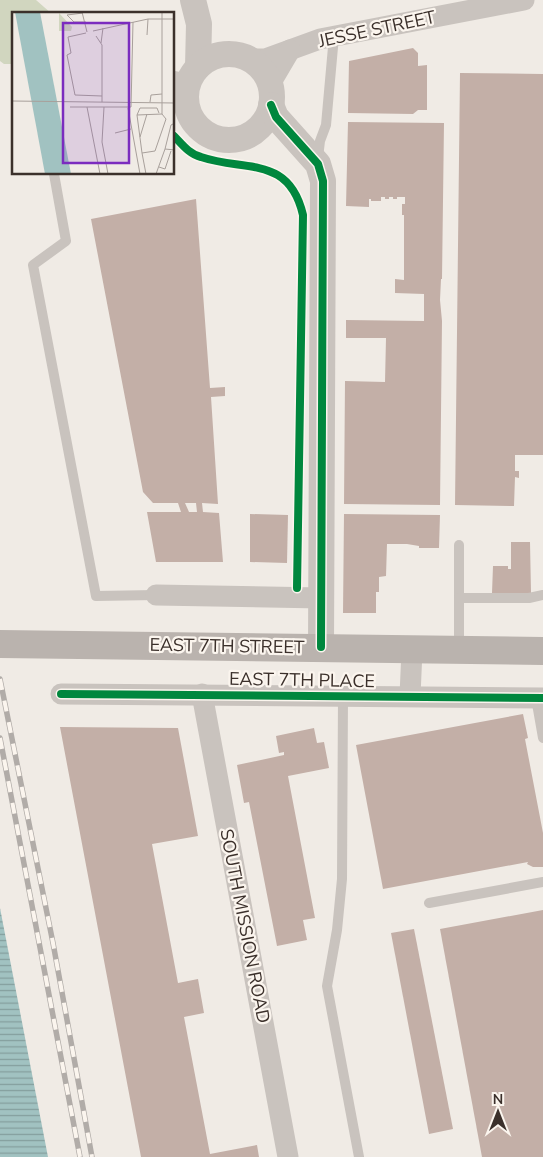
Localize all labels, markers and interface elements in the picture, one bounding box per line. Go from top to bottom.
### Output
street label: JESSE STREET [315,5,438,53]
inset map [12,12,175,175]
street label: EAST 7TH STREET [149,633,305,659]
street label: EAST 7TH PLACE [229,667,375,693]
street label: SOUTH MISSION ROAD [214,827,276,1025]
north arrow [473,1087,523,1137]
text: N [493,1090,503,1109]

